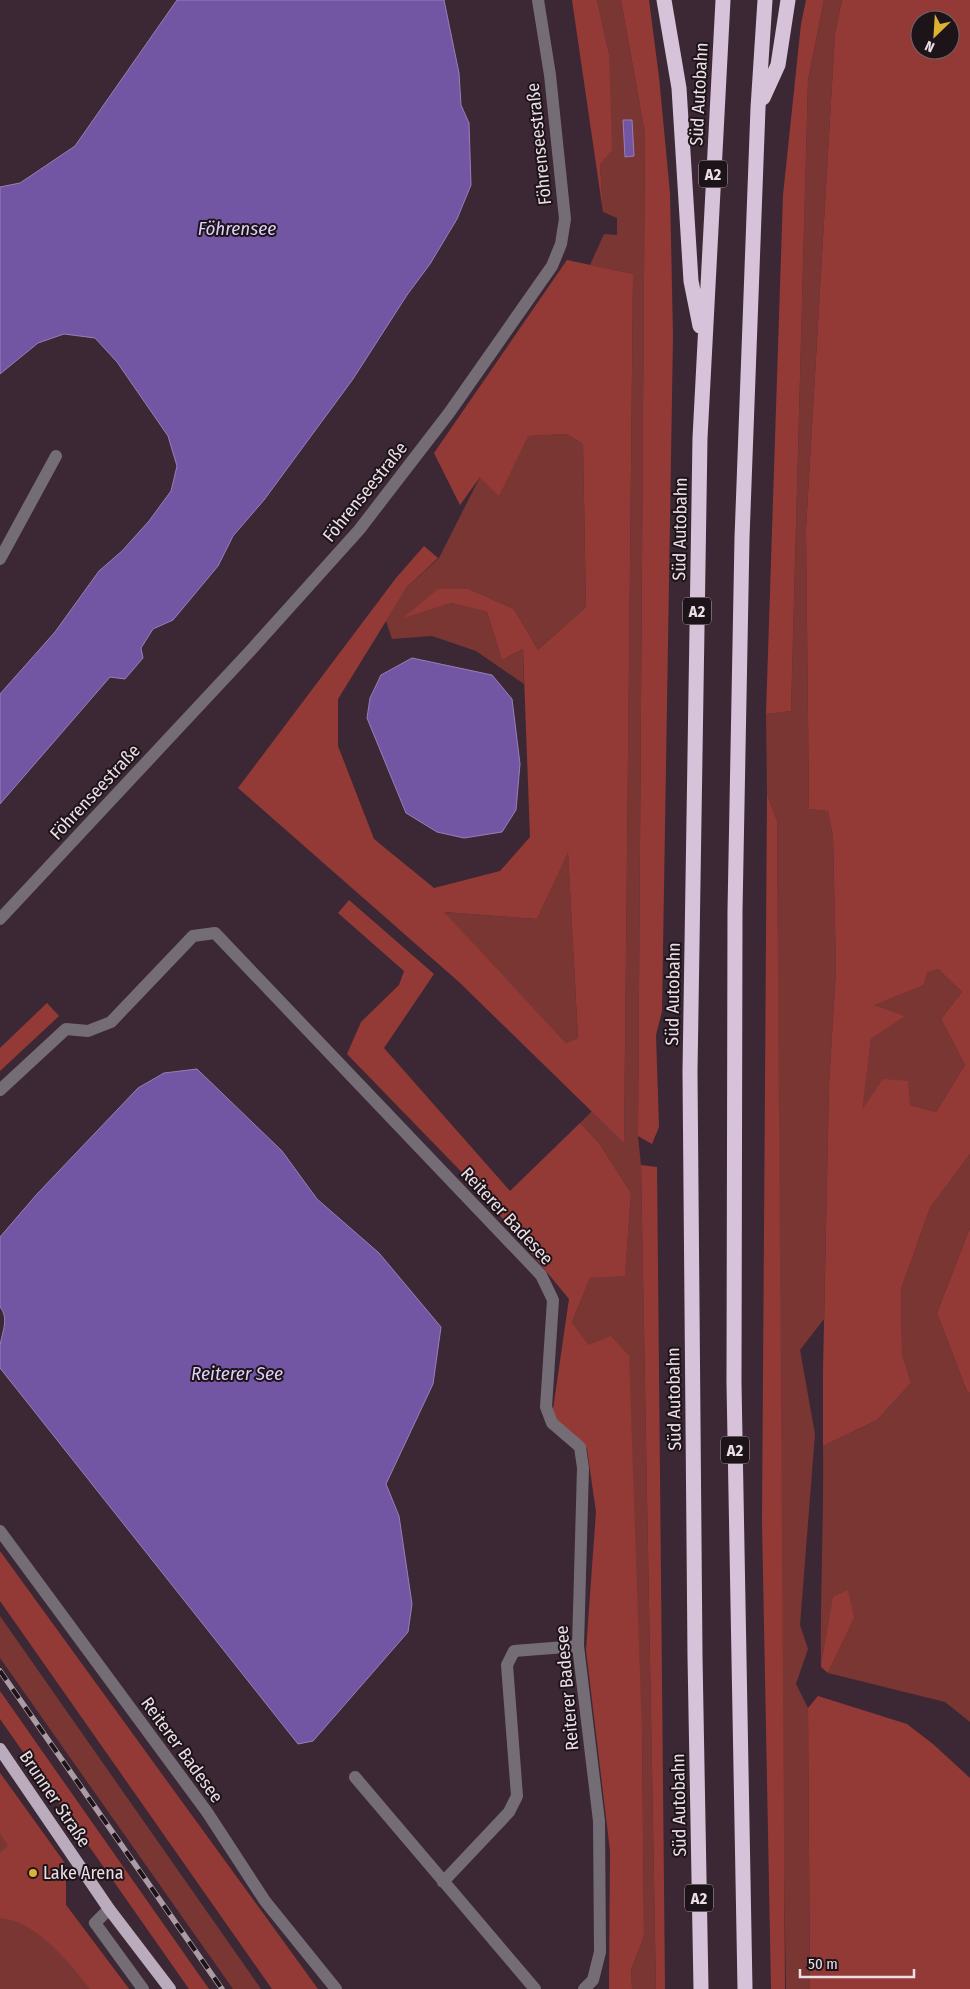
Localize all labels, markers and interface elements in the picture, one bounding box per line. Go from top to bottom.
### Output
north arrow [910,10,960,60]
text: N [922,37,937,56]
street label: Süd Autobahn [685,42,713,146]
street label: Föhrenseestraße [522,82,556,206]
road number: A2 [699,160,727,188]
water label: Föhrensee [198,217,276,240]
street label: Föhrenseestraße [318,437,412,547]
street label: Süd Autobahn [668,477,692,581]
road number: A2 [683,598,711,624]
street label: Föhrenseestraße [45,740,145,844]
street label: Süd Autobahn [661,942,685,1046]
street label: Reiterer Badesee [456,1163,558,1269]
street label: Süd Autobahn [662,1347,686,1451]
water label: Reiterer See [191,1362,283,1385]
road number: A2 [721,1436,749,1464]
street label: Reiterer Badesee [551,1625,583,1751]
street label: Reiterer Badesee [136,1693,228,1807]
street label: Brunner Straße [15,1747,95,1852]
street label: Süd Autobahn [667,1753,691,1857]
place label: Lake Arena [43,1862,124,1884]
marker: Lake Arena [27,1867,39,1879]
road number: A2 [685,1885,713,1912]
scale bar [800,1946,914,1978]
text: 50 m [808,1955,838,1973]

